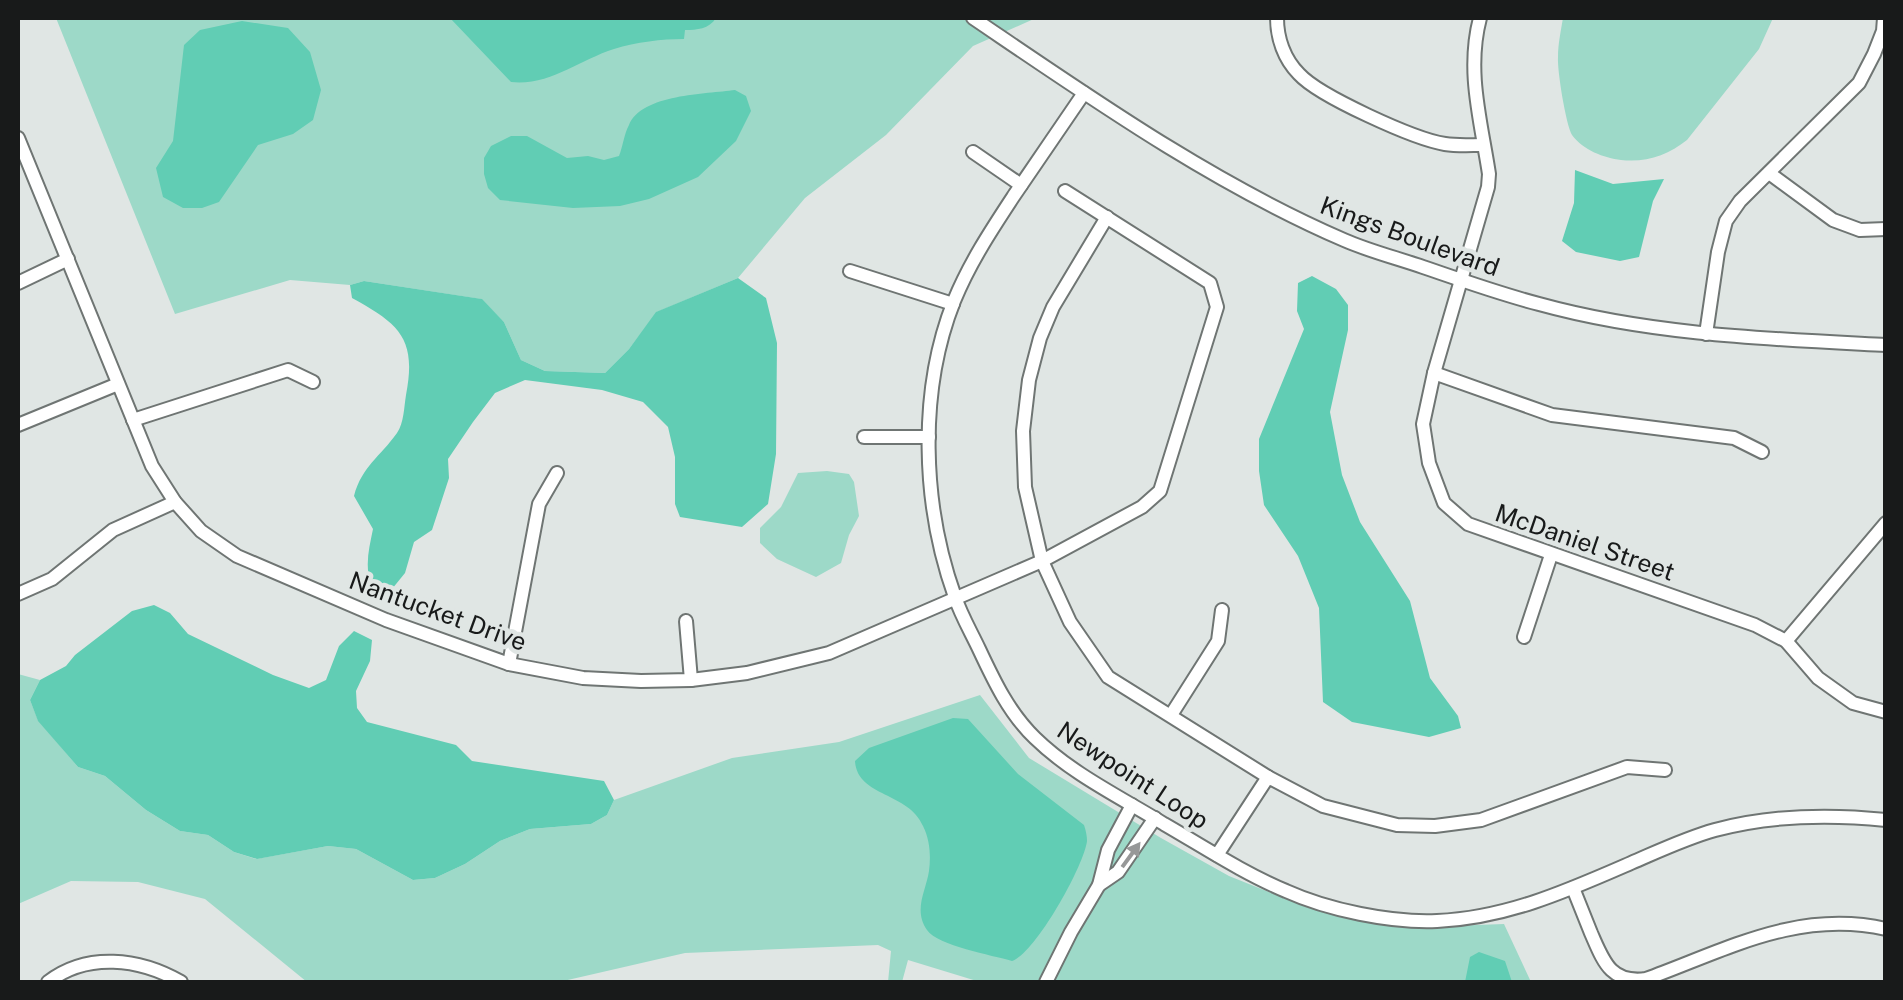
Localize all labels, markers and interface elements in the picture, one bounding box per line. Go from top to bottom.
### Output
street label: Kings Boulevard [1316,190,1504,282]
street label: McDaniel Street [1491,497,1679,587]
street label: Nantucket Drive [345,565,531,657]
street label: Newpoint Loop [1052,715,1214,835]
one-way arrow [1120,842,1140,868]

